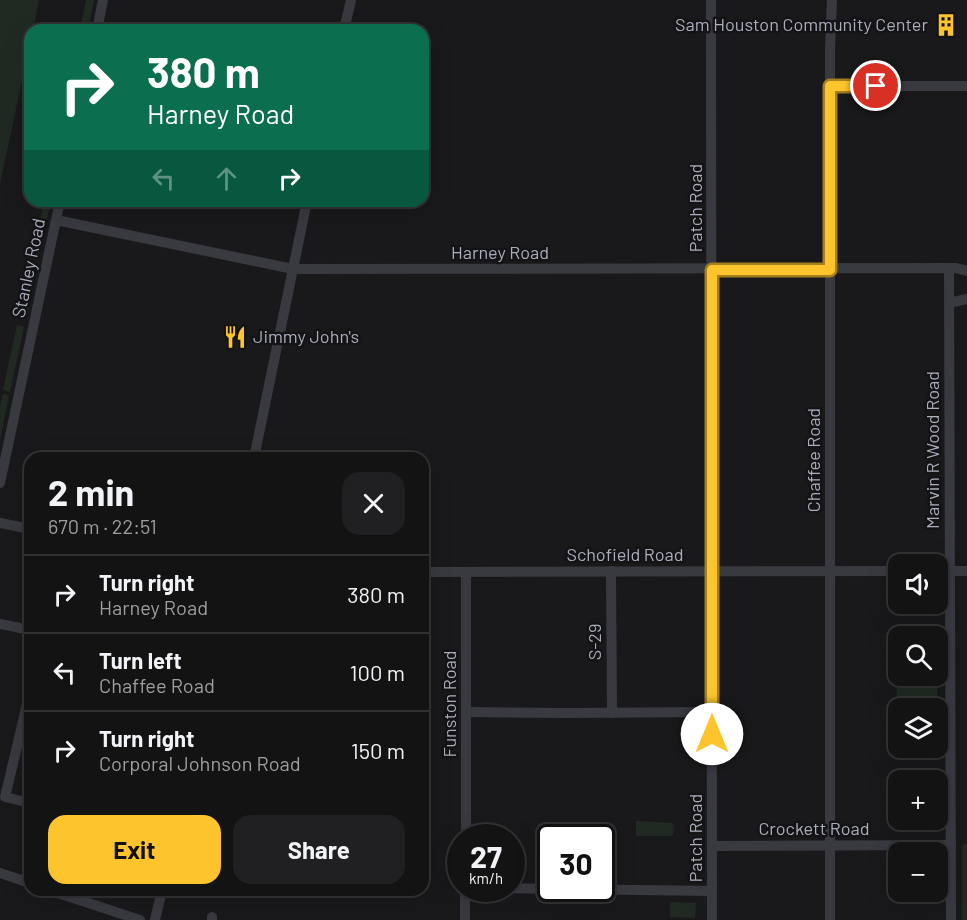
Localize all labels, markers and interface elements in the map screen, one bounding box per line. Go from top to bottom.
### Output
building icon: Sam Houston Community Center [933,12,959,38]
place label: Sam Houston Community Center [675,13,928,35]
text: 380 m [147,46,260,96]
icon: right [48,48,126,126]
pin [850,60,901,111]
icon: arrive [859,69,892,102]
text: Harney Road [147,97,294,129]
icon: left [147,162,180,195]
icon: ahead [210,162,243,195]
icon: right [273,162,306,195]
street label: Patch Road [684,164,706,252]
street label: Stanley Road [7,216,49,320]
street label: Harney Road [451,241,549,263]
restaurant icon: Jimmy John's [222,324,248,350]
place label: Jimmy John's [253,325,359,347]
street label: Marvin R Wood Road [921,371,943,529]
street label: Chaffee Road [802,408,824,512]
text: 2 min [48,470,134,513]
button: close [342,472,405,535]
text: 670 m · 22:51 [48,514,157,538]
street label: Schofield Road [566,543,684,565]
map controls [888,554,948,902]
button: sound [888,554,948,614]
text: Turn right [99,569,194,595]
icon: right [48,578,81,611]
text: 380 m [347,581,405,607]
text: Harney Road [99,595,208,619]
street label: S-29 [583,624,605,660]
button: search [888,626,948,686]
text: Turn left [99,647,182,673]
street label: Funston Road [438,650,460,758]
icon: left [48,656,81,689]
text: 100 m [350,659,405,685]
text: Chaffee Road [99,673,215,697]
button: layers [888,698,948,758]
position arrow [680,702,744,766]
text: Turn right [99,725,194,751]
icon: right [48,734,81,767]
text: 150 m [351,737,405,763]
text: Corporal Johnson Road [99,751,301,775]
button: + [888,770,948,830]
street label: Patch Road [684,794,706,882]
button: Exit [48,815,221,884]
button: Share [233,815,405,884]
street label: Crockett Road [758,817,870,839]
speed limit sign: 30 [537,824,615,902]
text: 27 [470,838,502,874]
button: − [888,842,948,902]
text: km/h [469,869,503,887]

